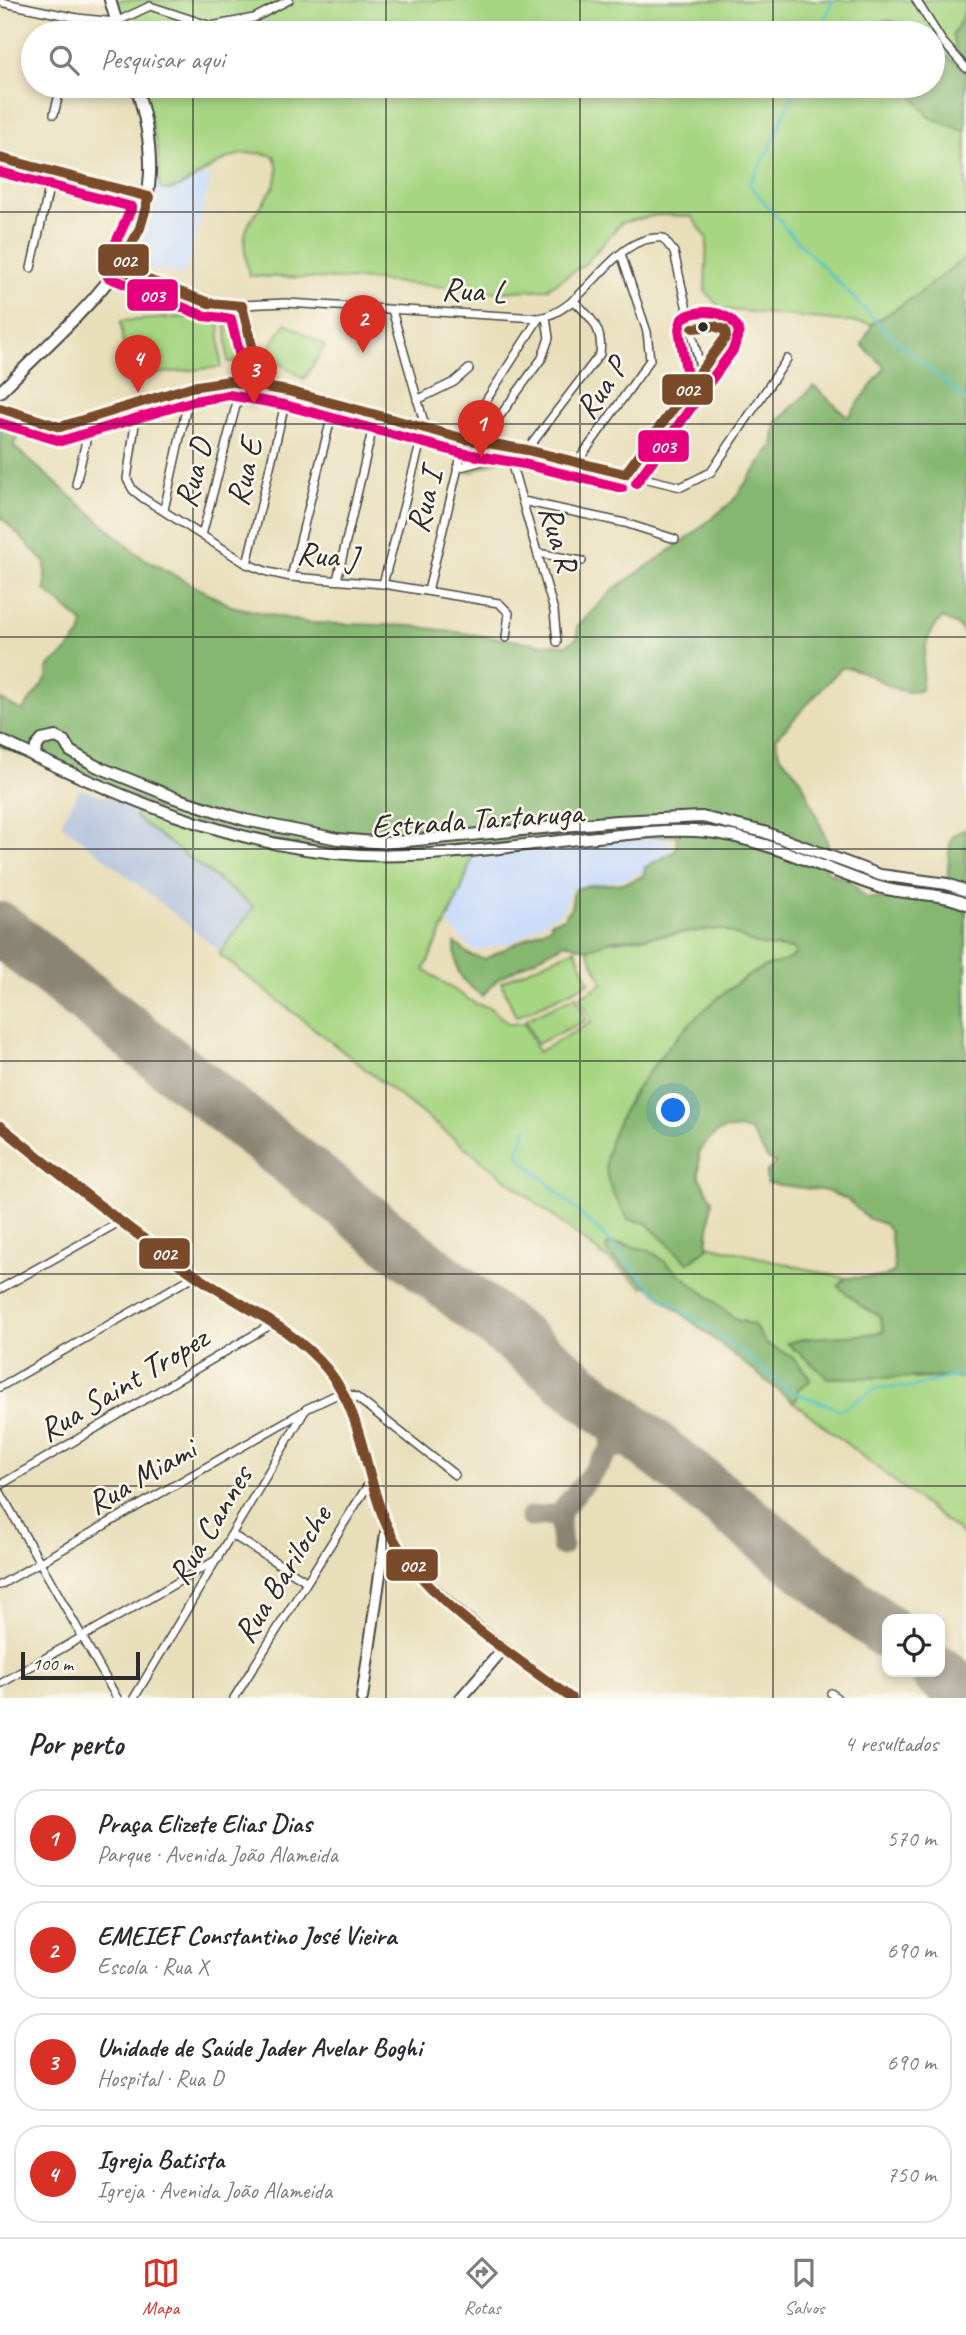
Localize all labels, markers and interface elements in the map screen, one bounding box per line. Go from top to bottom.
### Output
search box [21,21,945,98]
icon: search [45,41,83,79]
text: Pesquisar aqui [101,43,225,76]
line badge: 002 [97,243,150,277]
text: 002 [111,249,139,273]
street label: Rua L [441,267,508,313]
line badge: 003 [126,278,179,312]
text: 003 [139,284,167,308]
pin: 2 [340,295,386,353]
unlabelled marker [696,320,710,334]
pin: 4 [115,335,161,393]
pin: 3 [231,346,277,404]
street label: Rua P [565,346,639,427]
line badge: 002 [661,373,714,406]
text: 002 [674,378,702,402]
pin: 1 [458,400,504,458]
line badge: 003 [637,429,690,463]
street label: Rua E [216,430,273,510]
street label: Rua D [164,431,223,512]
text: 003 [650,435,678,459]
street label: Rua I [396,459,454,537]
street label: Rua R [530,500,589,579]
street label: Rua J [295,531,364,579]
street label: Estrada Tartaruga [370,790,587,847]
your location [656,1093,690,1127]
line badge: 002 [138,1237,191,1270]
text: 002 [151,1242,179,1266]
street label: Rua Saint Tropez [31,1316,218,1451]
street label: Rua Miami [79,1426,206,1524]
street label: Rua Cannes [158,1456,263,1592]
street label: Rua Bariloche [223,1495,342,1651]
line badge: 002 [385,1548,439,1582]
text: 002 [399,1554,427,1578]
map controls [882,1614,945,1677]
button: locate [882,1614,945,1677]
scale bar [21,1649,140,1681]
text: 100 m [32,1652,73,1676]
text: Por perto [28,1725,123,1763]
text: 4 resultados [844,1729,938,1758]
text: Praça Elizete Elias Dias [97,1807,312,1840]
text: 1 [48,1824,58,1853]
text: 570 m [887,1824,936,1853]
text: Parque · Avenida João Alameida [97,1840,338,1869]
text: EMEIEF Constantino José Vieira [97,1919,396,1952]
text: 2 [48,1936,58,1965]
text: 690 m [887,1936,936,1965]
text: Escola · Rua X [97,1952,209,1981]
text: Unidade de Saúde Jader Avelar Boghi [97,2031,422,2064]
text: 3 [48,2048,58,2077]
text: 690 m [887,2048,936,2077]
text: Hospital · Rua D [97,2064,224,2093]
text: Igreja Batista [97,2143,224,2176]
text: 4 [48,2160,58,2189]
text: 750 m [887,2160,936,2189]
text: Igreja · Avenida João Alameida [97,2176,332,2205]
tab: Mapa [142,2254,180,2320]
tab: Rotas [463,2254,501,2320]
tab: Salvos [784,2254,824,2320]

